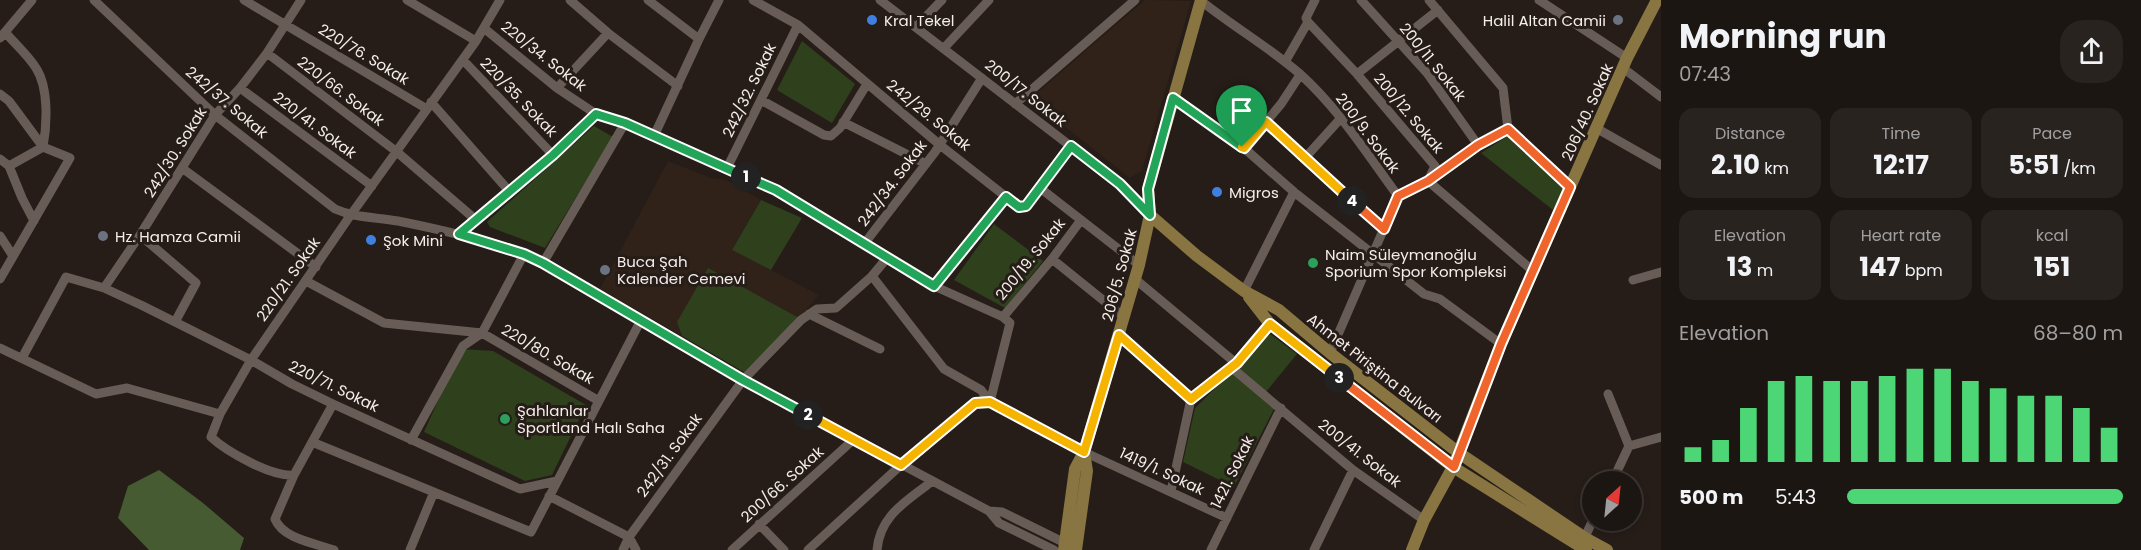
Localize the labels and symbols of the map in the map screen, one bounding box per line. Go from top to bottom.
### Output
place label: Kral Tekel [884,10,955,31]
place label: Halil Altan Camii [1483,10,1606,31]
marker: Kral Tekel [865,13,879,27]
marker: Halil Altan Camii [1611,13,1625,27]
street label: 220/34. Sokak [497,16,591,96]
street label: 200/11. Sokak [1395,18,1471,106]
street label: 220/76. Sokak [315,19,414,90]
street label: 242/32. Sokak [717,39,781,141]
street label: 220/66. Sokak [293,51,389,131]
street label: 220/35. Sokak [476,53,563,142]
street label: 200/17. Sokak [981,54,1072,132]
street label: 206/40. Sokak [1556,60,1618,164]
street label: 242/37. Sokak [181,61,273,143]
street label: 200/12. Sokak [1369,68,1449,158]
street label: 242/29. Sokak [882,74,976,156]
pin [1216,85,1267,147]
street label: 220/41. Sokak [269,87,361,163]
street label: 200/9. Sokak [1331,89,1405,178]
street label: 242/30. Sokak [139,102,211,201]
street label: 242/34. Sokak [853,135,932,231]
pin: 1 [731,162,761,192]
place label: Migros [1229,182,1279,203]
marker: Migros [1210,185,1224,199]
pin: 4 [1337,186,1367,216]
street label: 200/19. Sokak [990,213,1070,304]
place label: Hz. Hamza Camii [115,226,241,247]
street label: 206/5. Sokak [1097,226,1142,324]
marker: Hz. Hamza Camii [96,229,110,243]
place label: Şok Mini [383,230,443,251]
street label: 220/21. Sokak [251,232,325,325]
marker: Şok Mini [364,233,378,247]
place label: Naim Süleymanoğlu Sporium Spor Kompleksi [1325,244,1506,282]
place label: Buca Şah Kalender Cemevi [617,251,746,289]
marker: Naim Süleymanoğlu Sporium Spor Kompleksi [1306,256,1320,270]
marker: Buca Şah Kalender Cemevi [598,263,612,277]
street label: Ahmet Piriştina Bulvarı [1303,308,1447,428]
street label: 220/80. Sokak [498,319,598,389]
street label: 220/71. Sokak [285,355,383,417]
pin: 3 [1324,363,1354,393]
place label: Şahlanlar Sportland Halı Saha [517,400,665,438]
pin: 2 [793,400,823,430]
street label: 242/31. Sokak [632,409,707,501]
marker: Şahlanlar Sportland Halı Saha [498,412,512,426]
street label: 200/41. Sokak [1314,414,1406,492]
street label: 1421. Sokak [1205,432,1259,512]
street label: 200/66. Sokak [736,441,828,527]
street label: 1419/1. Sokak [1116,442,1208,500]
north arrow [1582,471,1642,531]

